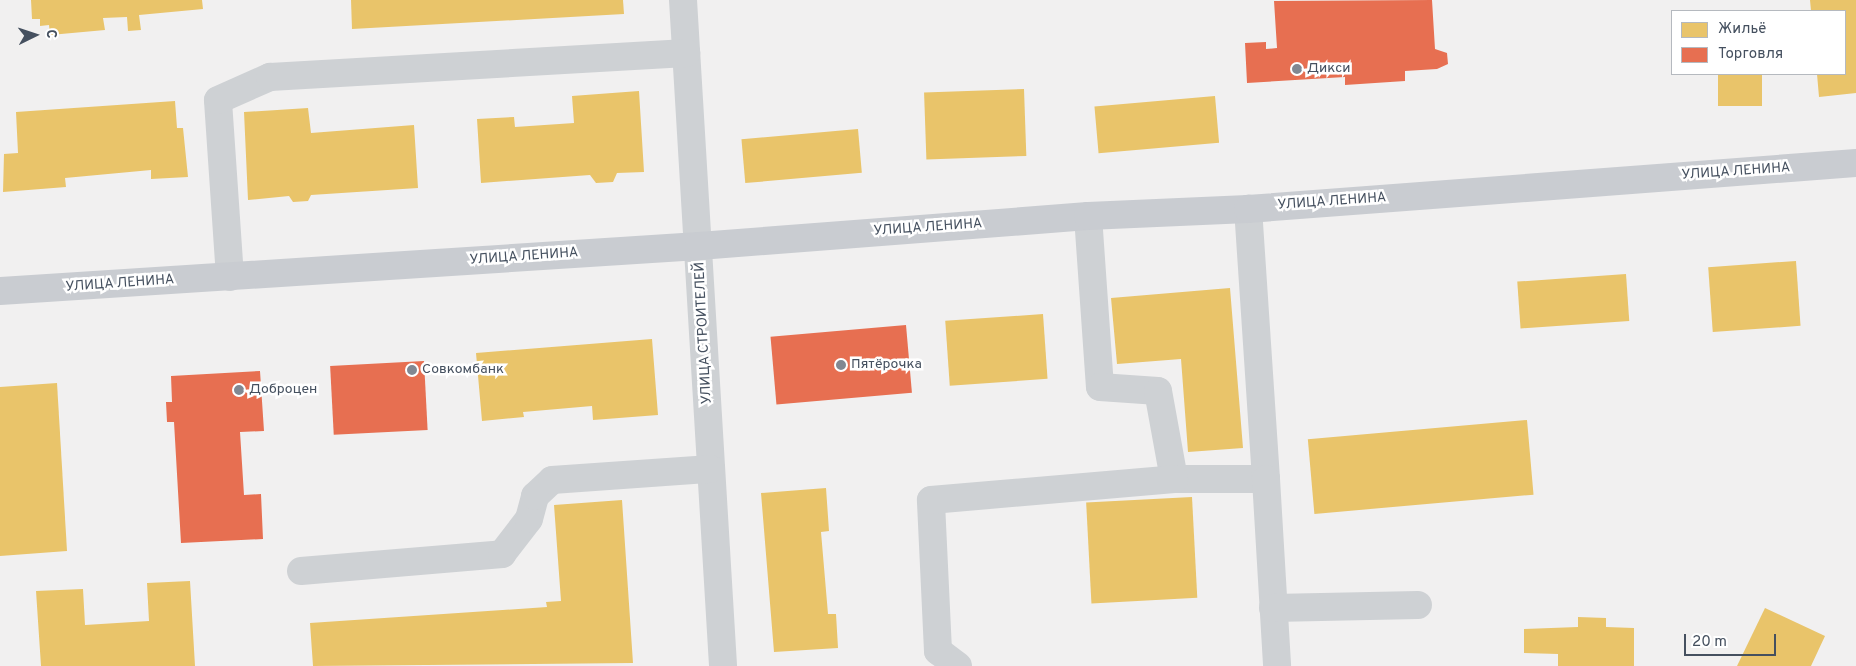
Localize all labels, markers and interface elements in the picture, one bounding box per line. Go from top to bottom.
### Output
north arrow [10,10,60,60]
legend [1671,10,1846,75]
text: Жильё [1718,20,1766,39]
text: С [42,29,59,39]
text: Торговля [1718,45,1783,64]
place label: Дикси [1307,61,1350,77]
marker: Дикси [1291,63,1303,75]
street label: УЛИЦА ЛЕНИНА [1681,160,1791,184]
street label: УЛИЦА ЛЕНИНА [1277,190,1387,214]
street label: УЛИЦА ЛЕНИНА [873,216,983,240]
street label: УЛИЦА ЛЕНИНА [469,245,579,269]
street label: УЛИЦА СТРОИТЕЛЕЙ [692,261,716,405]
street label: УЛИЦА ЛЕНИНА [65,272,175,296]
place label: Пятёрочка [851,357,922,373]
marker: Пятёрочка [835,359,847,371]
place label: Совкомбанк [422,362,504,378]
marker: Совкомбанк [406,364,418,376]
place label: Доброцен [249,382,317,398]
marker: Доброцен [233,384,245,396]
scale bar [1686,624,1778,656]
text: 20 m [1692,633,1727,652]

